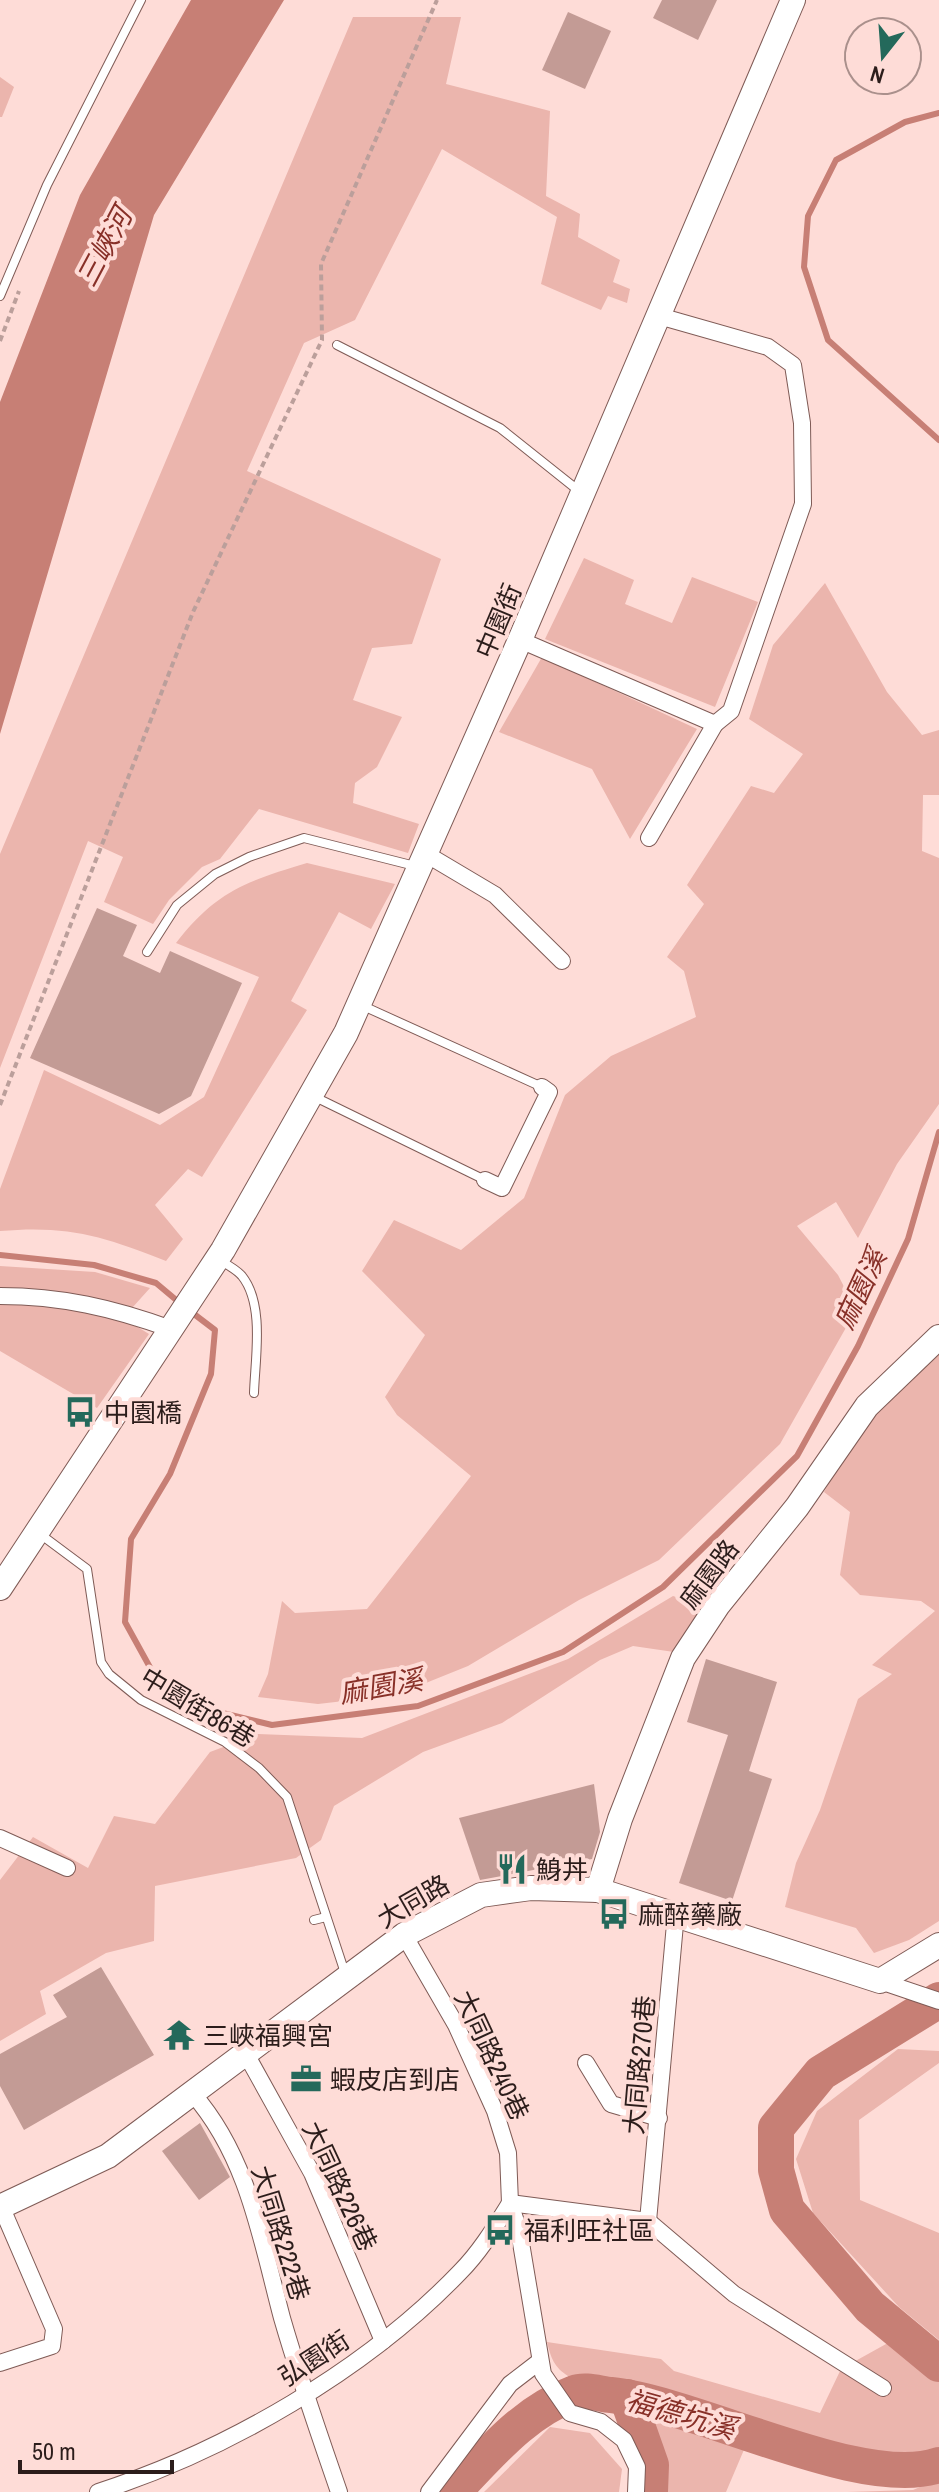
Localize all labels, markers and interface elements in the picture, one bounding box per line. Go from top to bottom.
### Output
north arrow [843,16,923,96]
text: N [867,59,888,91]
water label: 三峽河 [68,197,143,293]
street label: 中園街 [467,578,529,664]
water label: 麻園溪 [825,1239,897,1335]
bus stop icon: 中園橋 [63,1395,97,1429]
place label: 中園橋 [104,1395,182,1430]
street label: 麻園路 [672,1532,746,1616]
street label: 中園街86巷 [134,1659,262,1755]
water label: 麻園溪 [336,1659,430,1712]
restaurant icon: 鯓丼 [495,1852,529,1886]
place label: 鯓丼 [536,1852,588,1887]
street label: 大同路 [370,1866,456,1936]
bus stop icon: 麻醉藥廠 [597,1897,631,1931]
place label: 麻醉藥廠 [638,1897,742,1932]
street label: 大同路240巷 [447,1984,537,2126]
street label: 大同路270巷 [615,1994,663,2136]
temple icon: 三峽福興宮 [162,2018,196,2052]
place label: 三峽福興宮 [203,2018,333,2053]
office icon: 蝦皮店到店 [289,2062,323,2096]
place label: 蝦皮店到店 [330,2062,460,2097]
street label: 大同路226巷 [295,2115,385,2257]
street label: 大同路222巷 [244,2161,318,2305]
bus stop icon: 福利旺社區 [483,2213,517,2247]
place label: 福利旺社區 [524,2213,654,2248]
street label: 弘園街 [272,2322,356,2394]
water label: 福德坑溪 [622,2380,744,2449]
scale bar [20,2424,172,2474]
text: 50 m [32,2435,76,2467]

